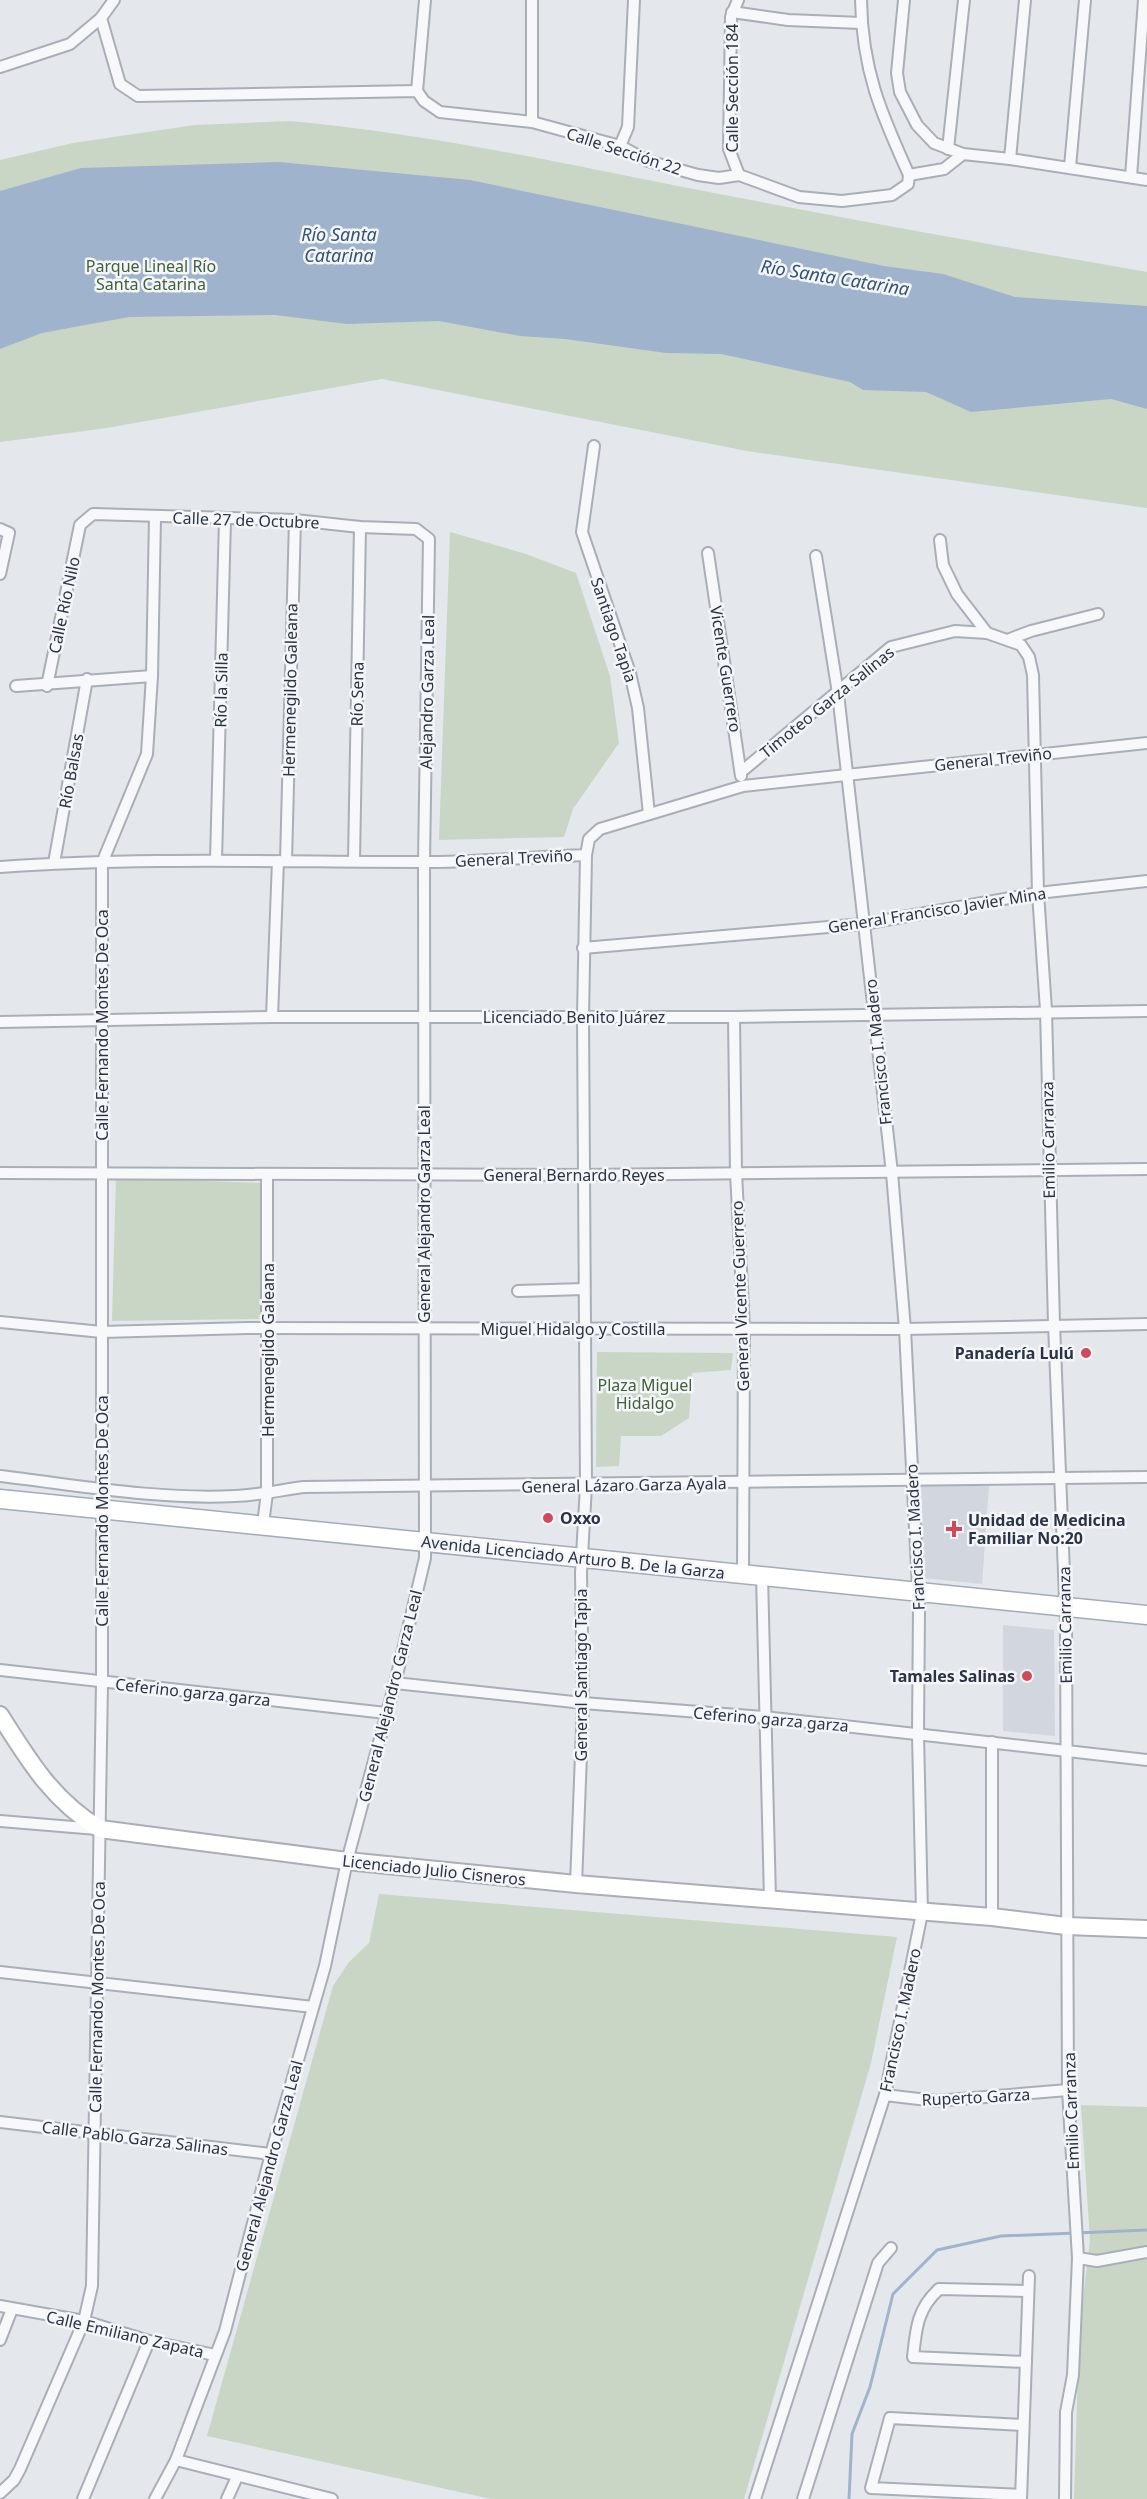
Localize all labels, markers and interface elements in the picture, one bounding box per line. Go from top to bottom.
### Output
street label: Calle Sección 184 [721,23,743,153]
street label: Calle Sección 22 [564,122,684,180]
water label: Río Santa Catarina [301,222,377,267]
water label: Río Santa Catarina [759,253,911,301]
park label: Parque Lineal Río Santa Catarina [86,255,216,295]
street label: Calle 27 de Octubre [172,506,320,534]
street label: Calle Río Nilo [43,555,85,655]
street label: Santiago Tapia [586,575,642,685]
street label: Hermenegildo Galeana [277,603,303,777]
street label: Vicente Guerrero [705,604,747,734]
street label: Alejandro Garza Leal [415,614,439,770]
street label: Timoteo Garza Salinas [755,641,899,763]
street label: Río la Silla [209,652,233,728]
street label: Río Sena [345,662,369,726]
street label: Río Balsas [54,732,88,810]
street label: General Treviño [933,742,1053,776]
street label: General Treviño [454,844,574,872]
street label: General Francisco Javier Mina [826,882,1048,938]
street label: Calle Fernando Montes De Oca [91,909,113,1141]
street label: Francisco I. Madero [859,978,897,1126]
street label: Licenciado Benito Juárez [483,1006,665,1028]
street label: Emilio Carranza [1036,1081,1060,1199]
street label: General Alejandro Garza Leal [413,1105,435,1323]
street label: General Bernardo Reyes [483,1164,665,1186]
street label: General Vicente Guerrero [726,1200,754,1392]
street label: Hermenegildo Galeana [257,1263,279,1437]
street label: Miguel Hidalgo y Costilla [480,1318,666,1340]
place label: Panadería Lulú [955,1342,1074,1364]
marker: Panadería Lulú [1079,1346,1093,1360]
park label: Plaza Miguel Hidalgo [598,1374,692,1414]
street label: Calle Fernando Montes De Oca [91,1395,113,1627]
street label: Francisco I. Madero [900,1463,930,1611]
street label: General Lázaro Garza Ayala [521,1472,727,1498]
place label: Oxxo [560,1507,601,1529]
place label: Unidad de Medicina Familiar No:20 [968,1509,1126,1549]
marker: Oxxo [541,1511,555,1525]
marker: Unidad de Medicina Familiar No:20 [945,1520,963,1538]
street label: Avenida Licenciado Arturo B. De la Garza [420,1530,726,1584]
street label: Emilio Carranza [1053,1566,1077,1684]
street label: General Alejandro Garza Leal [353,1588,427,1804]
street label: General Santiago Tapia [570,1589,592,1761]
place label: Tamales Salinas [890,1665,1015,1687]
marker: Tamales Salinas [1020,1669,1034,1683]
street label: Ceferino garza garza [114,1673,272,1711]
street label: Ceferino garza garza [692,1701,850,1737]
street label: Licenciado Julio Cisneros [341,1849,527,1891]
street label: Calle Fernando Montes De Oca [84,1881,110,2113]
street label: Francisco I. Madero [874,1946,926,2094]
street label: Emilio Carranza [1058,2052,1084,2170]
street label: General Alejandro Garza Leal [230,2058,308,2274]
street label: Ruperto Garza [921,2083,1031,2111]
street label: Calle Pablo Garza Salinas [41,2116,229,2160]
street label: Calle Emiliano Zapata [44,2305,206,2363]

